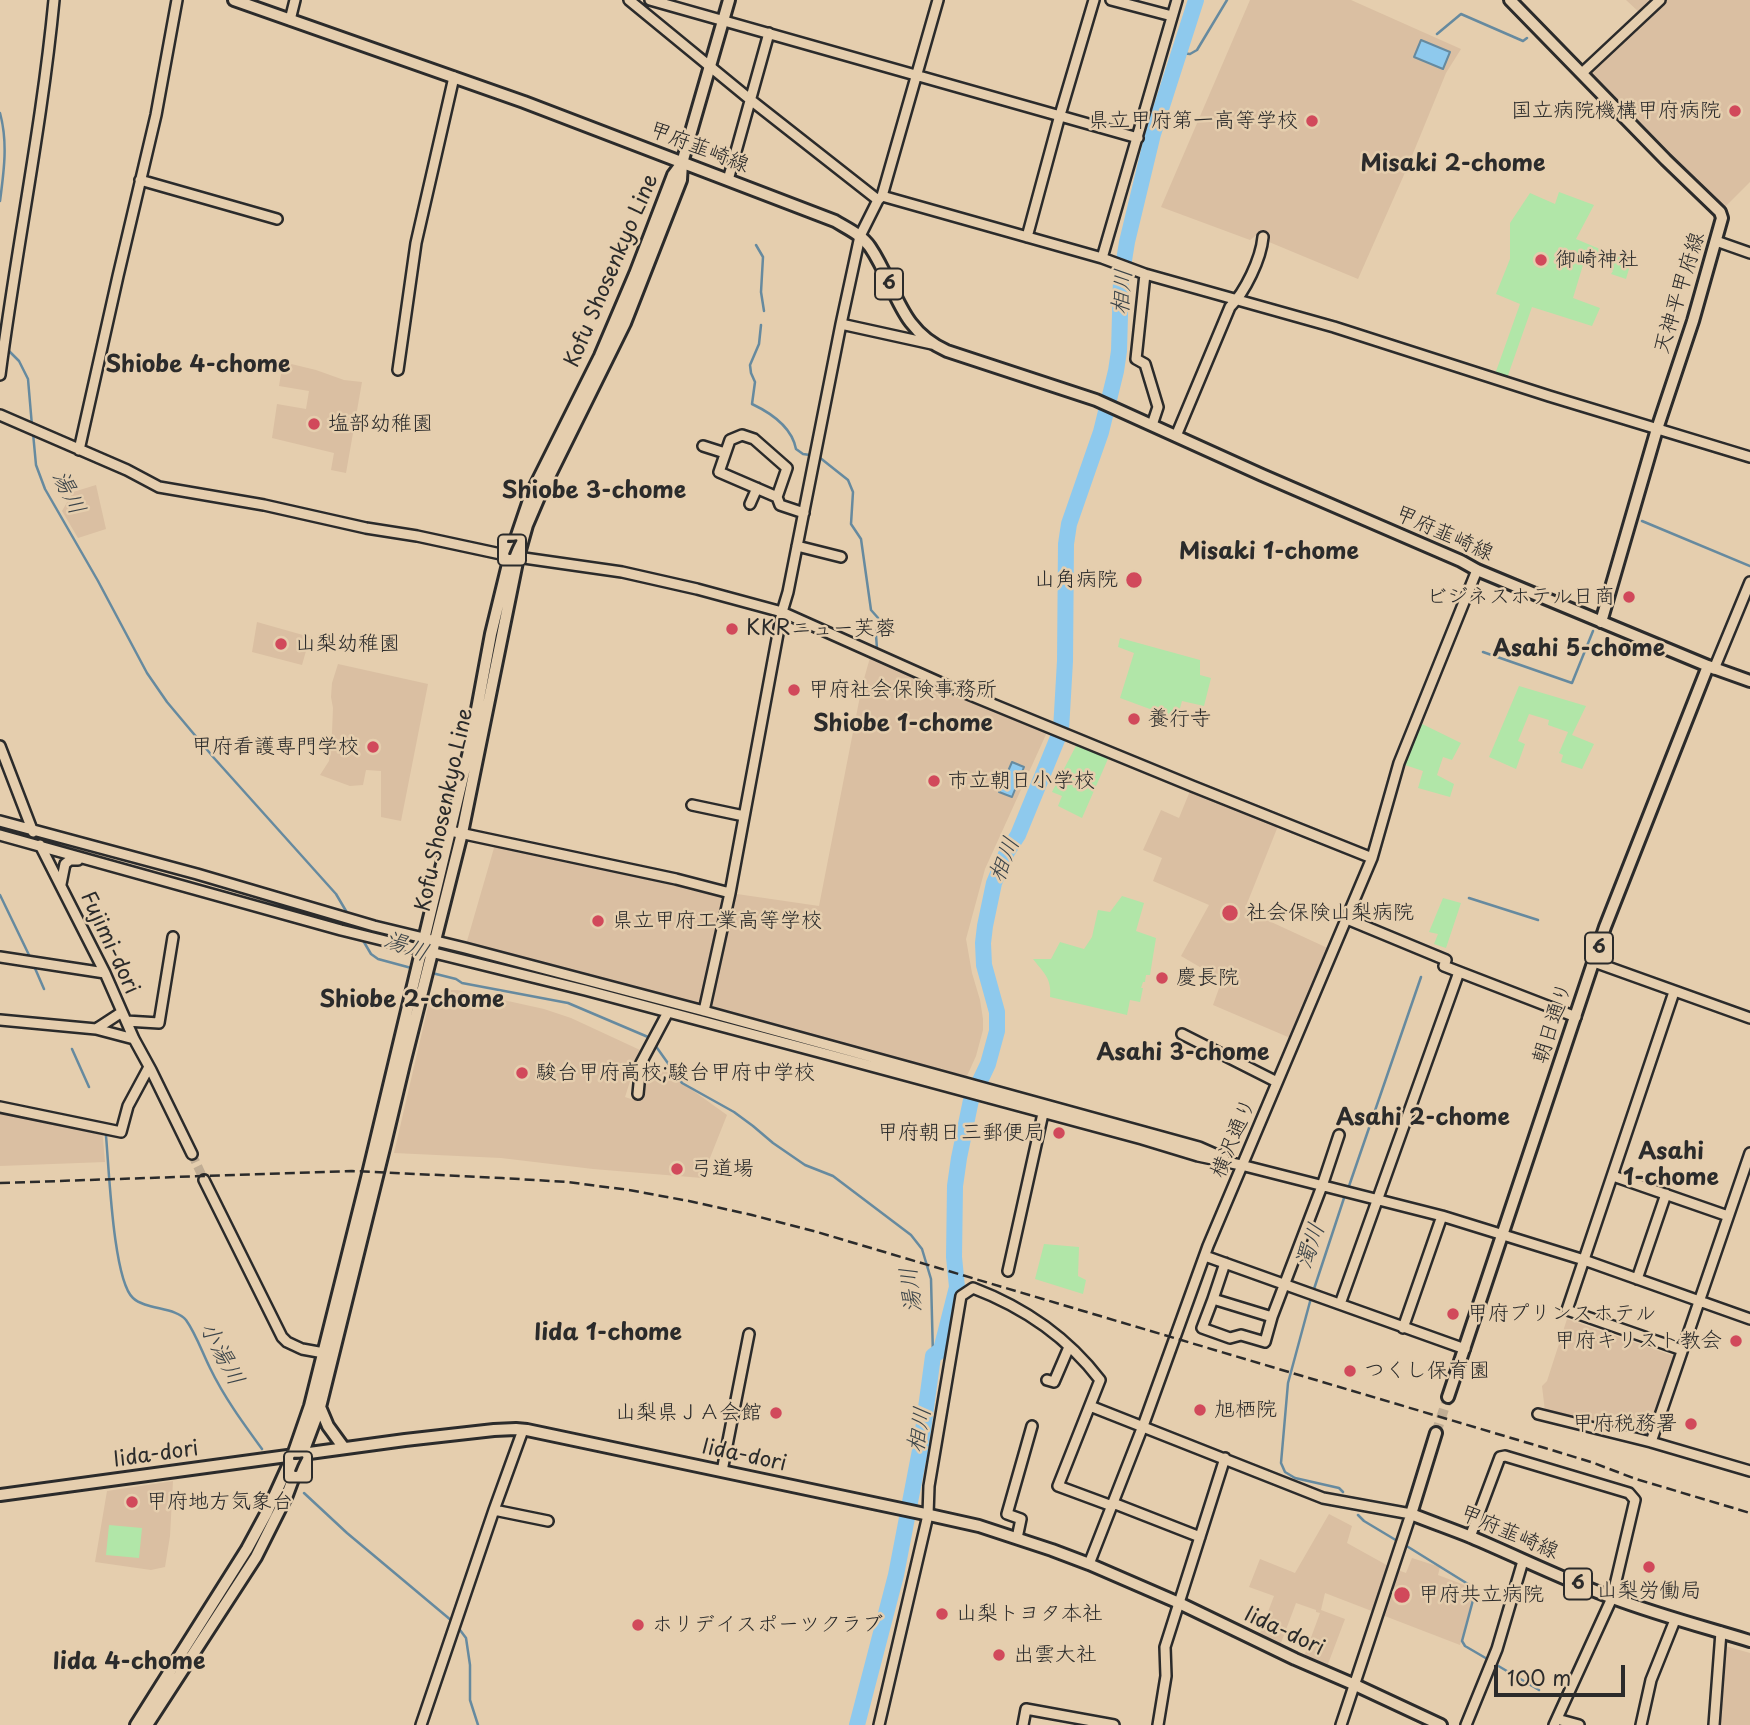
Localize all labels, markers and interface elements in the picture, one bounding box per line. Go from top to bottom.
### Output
place label: 国立病院機構甲府病院 [1511,98,1721,124]
marker: 国立病院機構甲府病院 [1727,103,1743,119]
place label: 県立甲府第一高等学校 [1088,108,1298,134]
marker: 県立甲府第一高等学校 [1304,113,1320,129]
street label: 甲府韮崎線 [645,117,753,179]
district label: Misaki 2-chome [1360,151,1546,179]
street label: Kofu Shosenkyo Line [560,171,664,371]
street label: 天神平甲府線 [1650,229,1710,357]
place label: 御崎神社 [1555,247,1639,273]
marker: 御崎神社 [1533,252,1549,268]
road number: 6 [875,268,903,300]
water label: 相川 [1107,268,1139,316]
district label: Shiobe 4-chome [105,352,291,380]
place label: 塩部幼稚園 [328,411,433,437]
marker: 塩部幼稚園 [306,416,322,432]
water label: 湯川 [46,466,90,520]
district label: Shiobe 3-chome [502,478,686,506]
street label: 甲府韮崎線 [1391,501,1497,567]
road number: 7 [498,534,526,566]
district label: Misaki 1-chome [1179,539,1359,567]
place label: 山角病院 [1034,567,1118,593]
marker: 山角病院 [1124,570,1144,590]
place label: ビジネスホテル日商 [1426,584,1615,610]
marker: ビジネスホテル日商 [1621,589,1637,605]
place label: KKRニュー芙蓉 [746,616,896,642]
marker: KKRニュー芙蓉 [724,621,740,637]
place label: 山梨幼稚園 [295,631,400,657]
marker: 山梨幼稚園 [273,636,289,652]
district label: Asahi 5-chome [1493,636,1665,664]
place label: 甲府社会保険事務所 [808,677,997,703]
marker: 甲府社会保険事務所 [786,682,802,698]
street label: Kofu Shosenkyo Line [411,706,479,914]
place label: 養行寺 [1148,706,1211,732]
district label: Shiobe 1-chome [813,711,993,739]
marker: 養行寺 [1126,711,1142,727]
place label: 甲府看護専門学校 [191,734,359,760]
marker: 甲府看護専門学校 [365,739,381,755]
place label: 市立朝日小学校 [948,768,1095,794]
marker: 市立朝日小学校 [926,773,942,789]
water label: 相川 [984,834,1026,886]
street label: Fujimi-dori [74,888,144,998]
place label: 社会保険山梨病院 [1246,900,1414,926]
marker: 社会保険山梨病院 [1220,903,1240,923]
place label: 県立甲府工業高等学校 [612,908,822,934]
marker: 県立甲府工業高等学校 [590,913,606,929]
water label: 湯川 [380,926,432,968]
road number: 6 [1585,932,1613,964]
place label: 慶長院 [1176,965,1239,991]
marker: 慶長院 [1154,970,1170,986]
street label: 朝日通り [1528,979,1578,1067]
district label: Shiobe 2-chome [319,987,505,1015]
district label: Asahi 3-chome [1096,1040,1270,1068]
place label: 駿台甲府高校;駿台甲府中学校 [536,1060,815,1086]
marker: 駿台甲府高校;駿台甲府中学校 [514,1065,530,1081]
street label: 横沢通り [1206,1094,1262,1182]
district label: Asahi 2-chome [1336,1105,1510,1133]
place label: 甲府朝日三郵便局 [877,1120,1045,1146]
marker: 甲府朝日三郵便局 [1051,1125,1067,1141]
district label: Asahi 1-chome [1623,1139,1719,1193]
place label: 弓道場 [691,1156,754,1182]
marker: 弓道場 [669,1161,685,1177]
water label: 濁川 [1290,1220,1332,1272]
water label: 湯川 [895,1265,929,1315]
place label: 甲府プリンスホテル [1467,1301,1656,1327]
marker: 甲府プリンスホテル [1445,1306,1461,1322]
water label: 小湯川 [193,1317,249,1391]
district label: Iida 1-chome [534,1320,682,1348]
place label: 甲府キリスト教会 [1554,1328,1722,1354]
marker: 甲府キリスト教会 [1728,1333,1744,1349]
place label: つくし保育園 [1364,1358,1490,1384]
marker: つくし保育園 [1342,1363,1358,1379]
place label: 旭栖院 [1214,1397,1277,1423]
place label: 山梨県ＪＡ会館 [615,1400,762,1426]
marker: 旭栖院 [1192,1402,1208,1418]
marker: 山梨県ＪＡ会館 [768,1405,784,1421]
water label: 相川 [902,1405,938,1455]
place label: 甲府税務署 [1572,1411,1677,1437]
marker: 甲府税務署 [1683,1416,1699,1432]
street label: Iida-dori [699,1435,789,1477]
street label: Iida-dori [112,1437,200,1473]
road number: 7 [284,1452,312,1483]
place label: 甲府地方気象台 [146,1489,293,1515]
marker: 甲府地方気象台 [124,1494,140,1510]
street label: 甲府韮崎線 [1456,1501,1562,1565]
marker: 山梨労働局 [1641,1559,1657,1575]
road number: 6 [1564,1568,1592,1600]
place label: 山梨労働局 [1597,1578,1701,1604]
place label: 甲府共立病院 [1418,1582,1544,1608]
marker: 甲府共立病院 [1392,1585,1412,1605]
place label: 山梨トヨタ本社 [956,1601,1103,1627]
street label: Iida-dori [1240,1602,1328,1662]
marker: 山梨トヨタ本社 [934,1606,950,1622]
place label: ホリデイスポーツクラブ [652,1612,883,1638]
marker: ホリデイスポーツクラブ [630,1617,646,1633]
place label: 出雲大社 [1013,1642,1097,1668]
marker: 出雲大社 [991,1647,1007,1663]
district label: Iida 4-chome [53,1649,205,1677]
scale bar [1498,1652,1629,1696]
text: 100 m [1507,1661,1571,1693]

